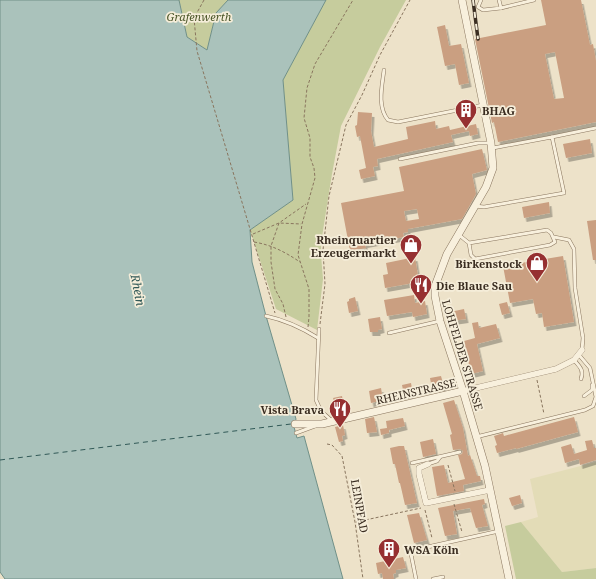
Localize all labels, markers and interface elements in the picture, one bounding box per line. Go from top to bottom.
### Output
park label: Grafenwerth [167,9,232,24]
building icon: BHAG [453,97,479,130]
place label: BHAG [482,103,515,118]
place label: Rheinquartier Erzeugermarkt [311,232,397,260]
shop icon: Rheinquartier Erzeugermarkt [398,232,424,265]
shop icon: Birkenstock [524,250,550,283]
place label: Birkenstock [455,256,522,271]
water label: Rhein [126,272,149,307]
restaurant icon: Die Blaue Sau [408,272,434,305]
place label: Die Blaue Sau [436,278,513,293]
street label: LOHFELDER STRASSE [439,298,487,412]
street label: RHEINSTRASSE [375,374,458,407]
restaurant icon: Vista Brava [327,396,353,429]
place label: Vista Brava [260,402,324,417]
street label: LEINPFAD [348,478,372,534]
building icon: WSA Köln [376,536,402,569]
place label: WSA Köln [404,542,460,557]

